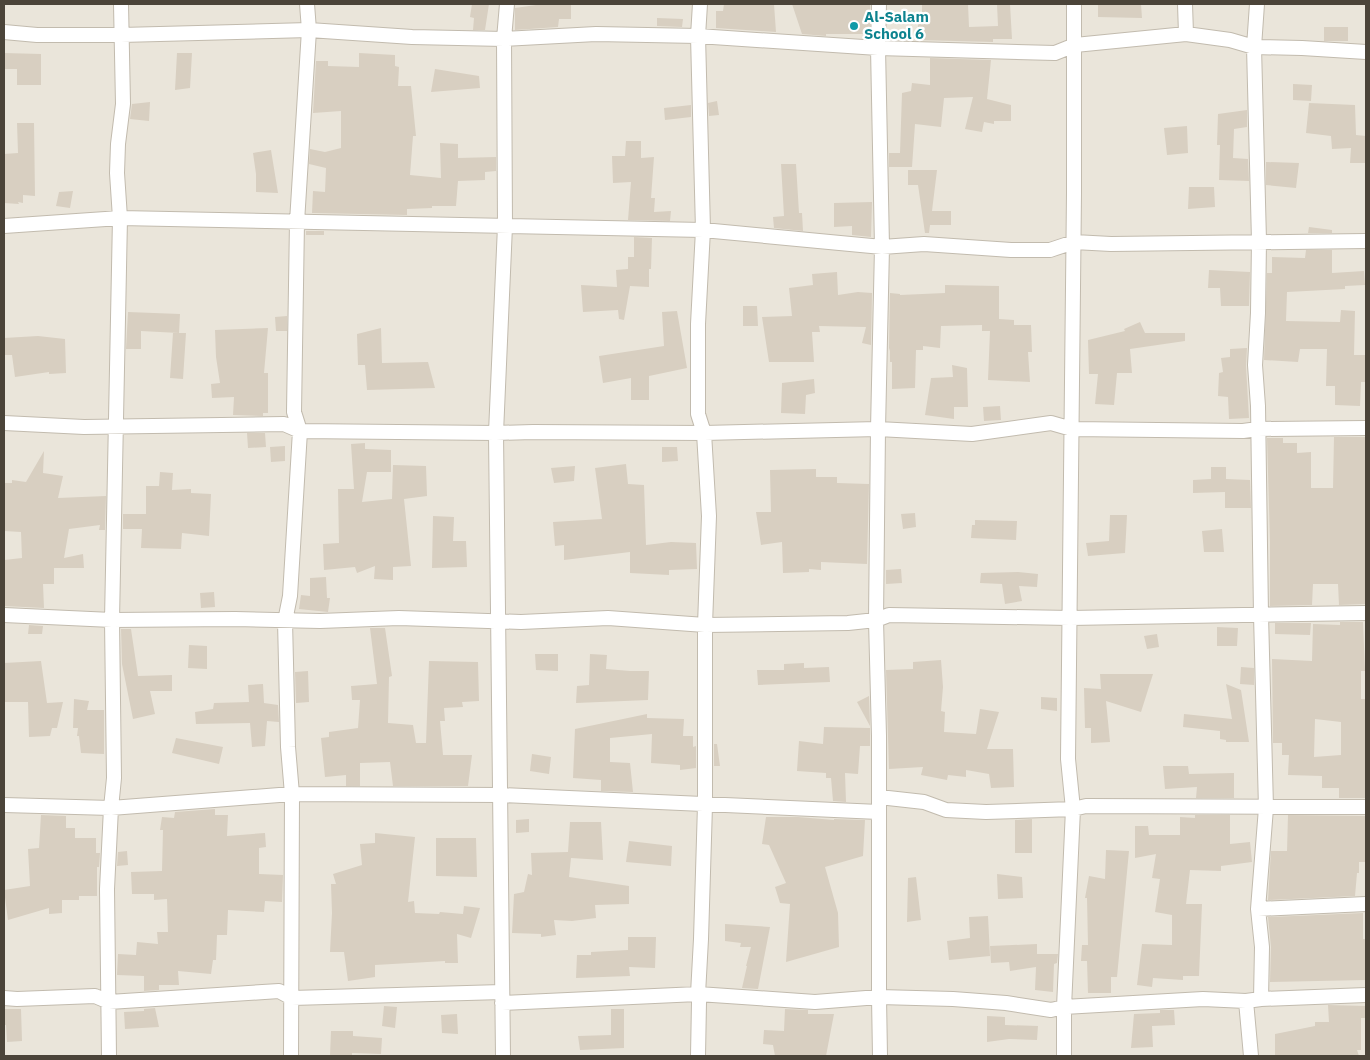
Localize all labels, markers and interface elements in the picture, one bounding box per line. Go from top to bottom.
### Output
place label: Al-Salam School 6 [864,7,929,43]
marker: Al-Salam School 6 [848,20,860,32]

